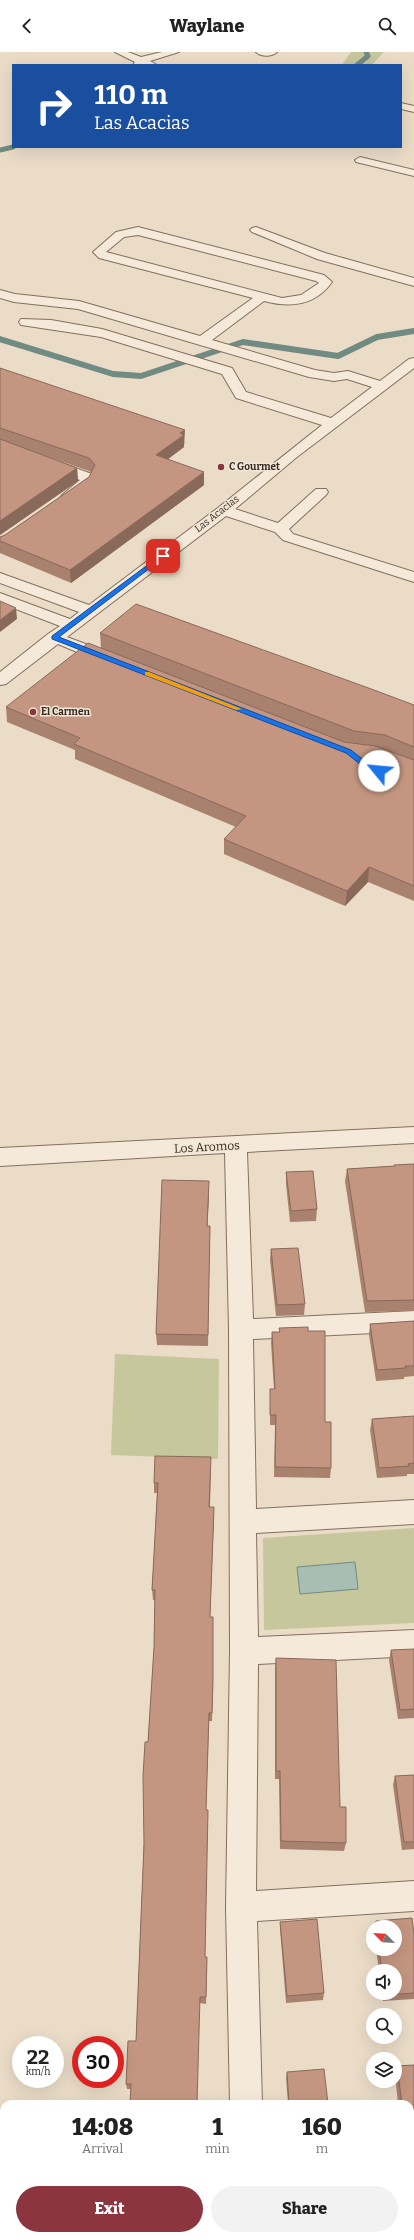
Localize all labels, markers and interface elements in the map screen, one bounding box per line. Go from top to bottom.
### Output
icon: back [16,15,38,37]
text: Waylane [170,15,244,37]
icon: search [376,15,398,37]
text: 110 m [94,78,168,111]
icon: right [28,80,80,132]
text: Las Acacias [94,112,189,134]
place label: C Gourmet [229,461,280,473]
marker: C Gourmet [216,462,226,472]
street label: Las Acacias [192,493,242,535]
pin [146,539,180,573]
icon: arrive [152,545,174,567]
place label: El Carmen [41,706,90,718]
marker: El Carmen [28,707,38,717]
position arrow [358,750,400,792]
street label: Los Aromos [174,1138,240,1156]
north arrow [366,1920,402,1956]
map controls [366,1920,402,2088]
button: sound [366,1964,402,2000]
button: search [366,2008,402,2044]
speed limit sign: 30 [72,2036,124,2088]
text: 22 [27,2045,49,2069]
button: layers [366,2052,402,2088]
text: km/h [26,2066,50,2078]
text: 14:08 [72,2113,133,2141]
text: 1 [212,2113,223,2141]
text: 160 [302,2113,342,2141]
text: Arrival [82,2141,123,2156]
text: min [205,2141,230,2156]
text: m [316,2141,328,2156]
button: Exit [16,2186,203,2232]
button: Share [211,2186,398,2232]

